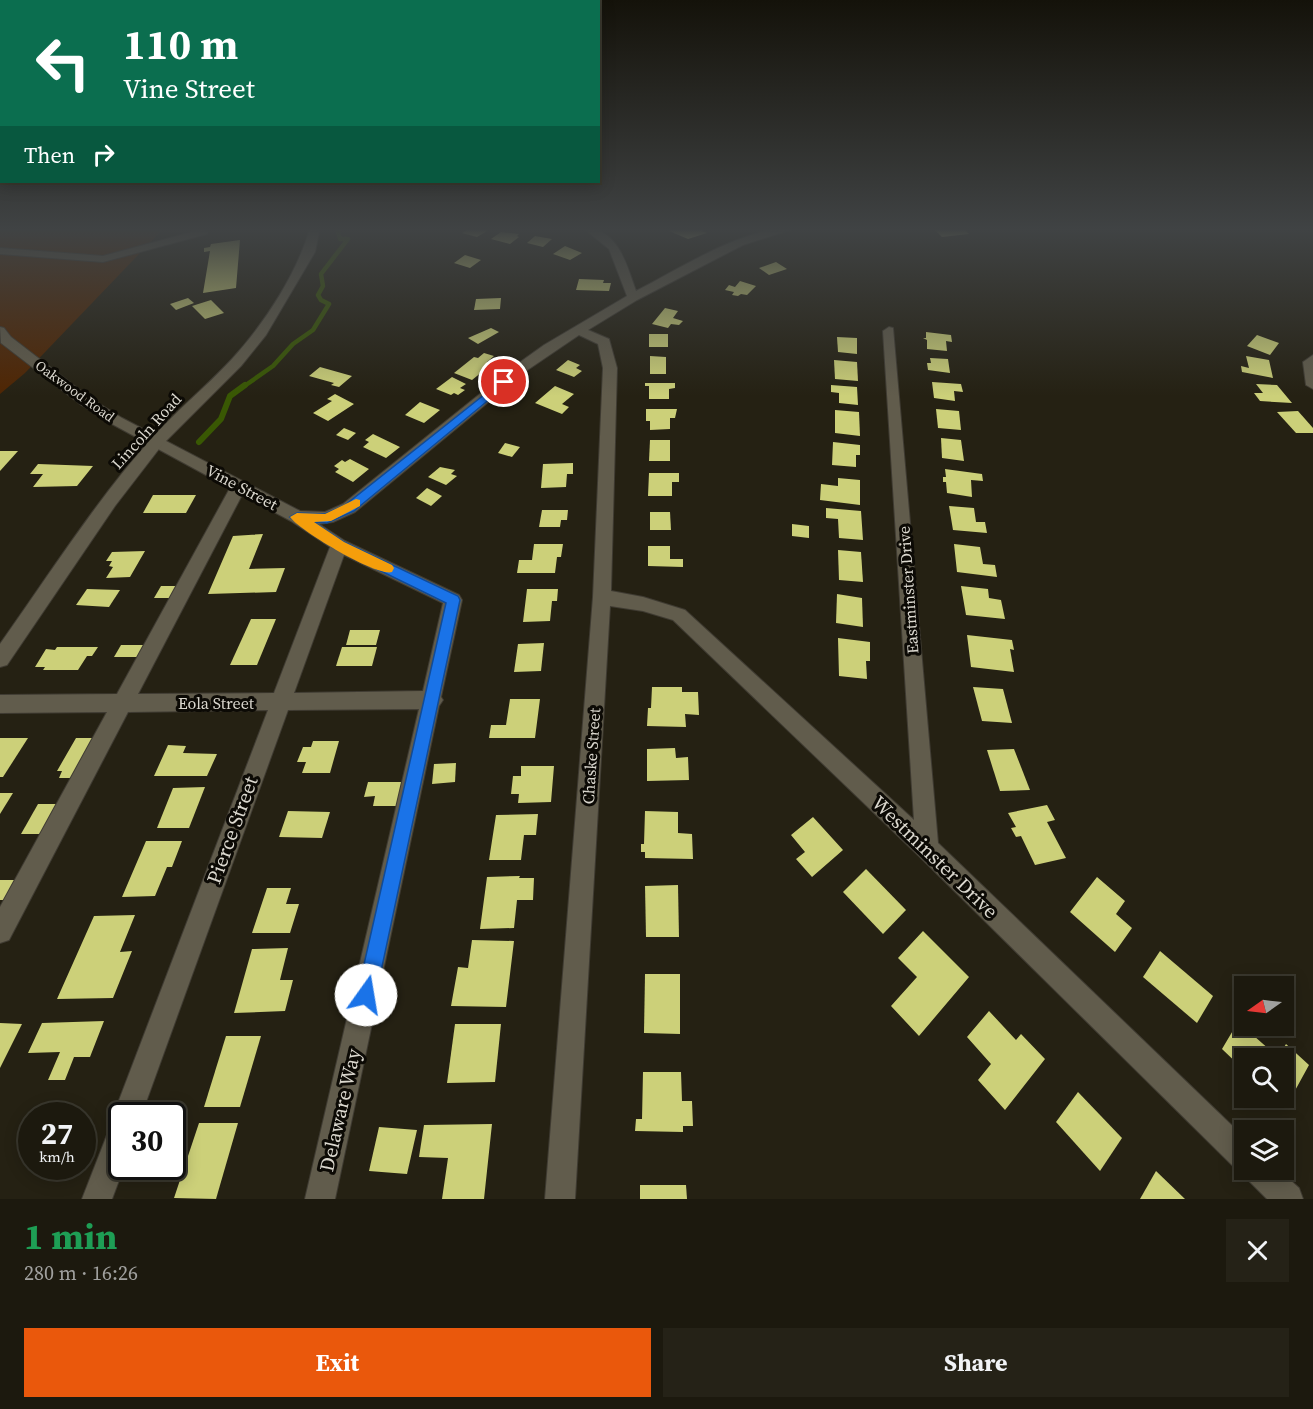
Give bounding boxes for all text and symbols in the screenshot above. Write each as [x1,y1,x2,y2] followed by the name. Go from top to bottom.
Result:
[123,15,238,73] text: 110 m
[24,24,102,102] icon: left
[123,70,255,107] text: Vine Street
[87,138,120,171] icon: right
[24,140,75,170] text: Then
[31,355,119,427] street label: Oakwood Road
[478,356,529,407] pin
[487,365,520,398] icon: arrive
[106,388,186,474] street label: Lincoln Road
[202,459,282,515] street label: Vine Street
[893,525,923,655] street label: Eastminster Drive
[178,692,255,714] street label: Eola Street
[577,706,605,805] street label: Chaske Street
[200,772,265,888] street label: Pierce Street
[866,789,1004,925] street label: Westminster Drive
[334,963,398,1027] position arrow
[1234,976,1294,1036] north arrow
[1234,976,1294,1180] map controls
[312,1045,368,1174] street label: Delaware Way
[1234,1048,1294,1108] button: search
[108,1102,186,1180] speed limit sign: 30
[41,1113,73,1154] text: 27
[1234,1120,1294,1180] button: layers
[39,1146,75,1167] text: km/h
[24,1212,117,1261] text: 1 min
[1226,1219,1289,1282] button: close
[24,1259,138,1287] text: 280 m · 16:26
[24,1328,651,1397] button: Exit
[663,1328,1289,1397] button: Share

